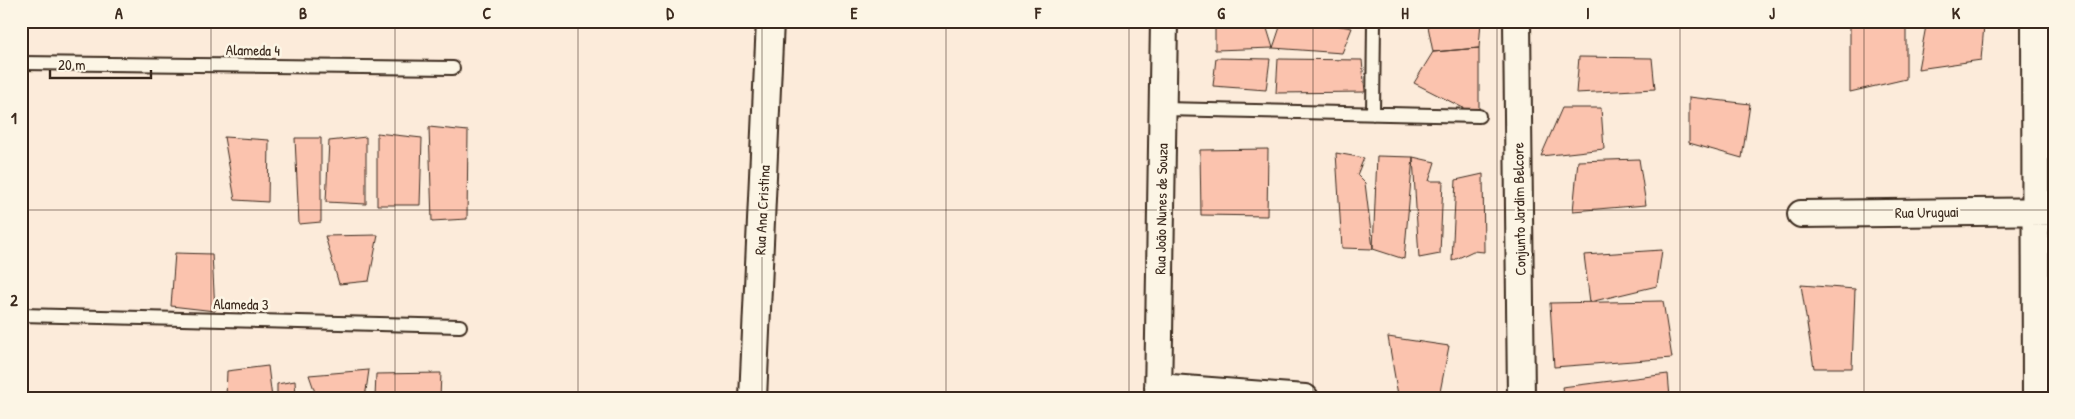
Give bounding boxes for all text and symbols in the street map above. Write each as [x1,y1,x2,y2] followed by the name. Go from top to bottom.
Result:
[115,2,123,24] text: A
[299,2,307,24] text: B
[483,2,492,24] text: C
[666,2,674,24] text: D
[850,2,858,24] text: E
[1034,2,1042,24] text: F
[1217,2,1225,24] text: G
[1401,2,1409,24] text: H
[1586,2,1590,24] text: I
[1769,2,1775,24] text: J
[1952,2,1961,24] text: K
[226,39,281,61] street label: Alameda 4
[50,48,151,80] scale bar
[58,54,85,75] text: 20 m
[11,107,17,129] text: 1
[1507,142,1531,276] street label: Conjunto Jardim Belcore
[1149,143,1173,275] street label: Rua João Nunes de Souza
[749,164,775,255] street label: Rua Ana Cristina
[1895,201,1959,223] street label: Rua Uruguai
[10,289,18,311] text: 2
[213,293,269,315] street label: Alameda 3

